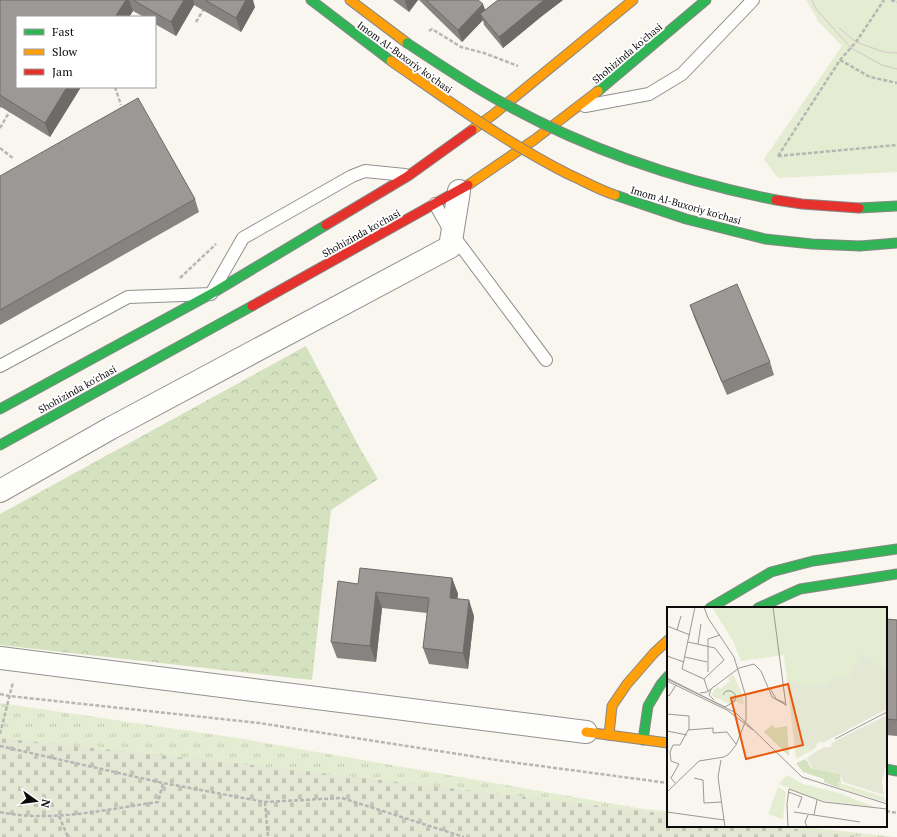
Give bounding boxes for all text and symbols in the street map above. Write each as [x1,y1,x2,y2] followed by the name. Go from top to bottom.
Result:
[16,16,156,88] legend
[355,19,455,96] street label: Imom Al-Buxoriy ko'chasi
[590,20,665,86] street label: Shohizinda ko'chasi
[52,24,75,39] text: Fast
[52,44,78,59] text: Slow
[52,64,73,79] text: Jam
[629,183,743,227] street label: Imom Al-Buxoriy ko'chasi
[320,207,403,260] street label: Shohizinda ko'chasi
[36,363,119,416] street label: Shohizinda ko'chasi
[667,607,887,827] inset map
[16,781,56,821] north arrow
[38,798,54,810] text: N

